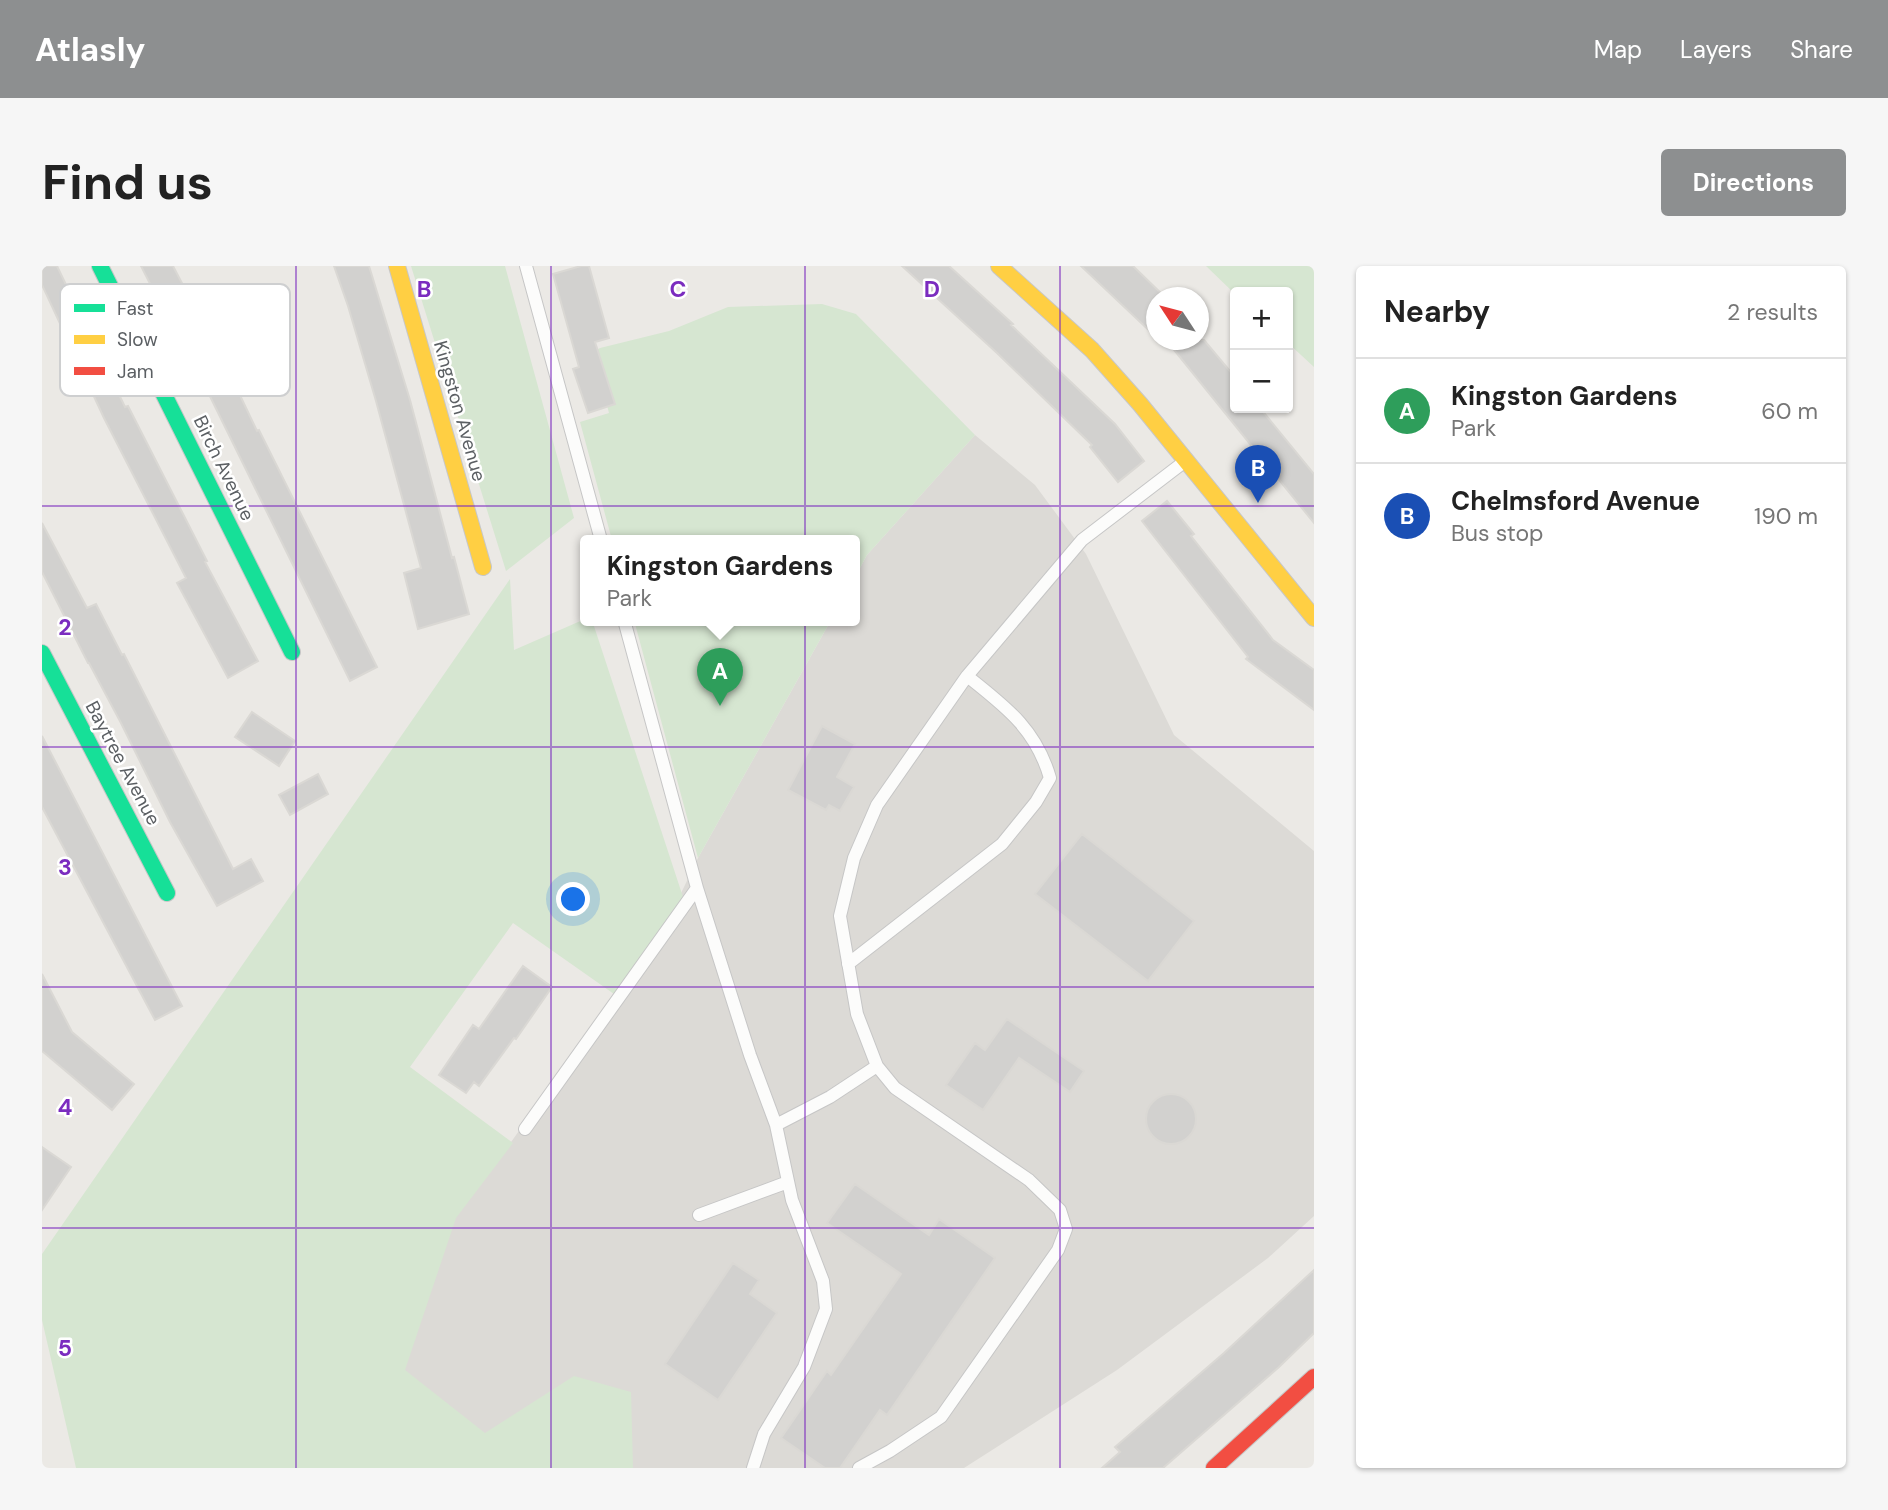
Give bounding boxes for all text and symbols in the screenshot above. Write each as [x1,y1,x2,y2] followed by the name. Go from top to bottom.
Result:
[35,28,145,71] text: Atlasly
[1594,34,1642,65] text: Map
[1680,34,1752,65] text: Layers
[1790,34,1853,65] text: Share
[1661,149,1846,216] button: Directions
[42,150,213,214] text: Find us
[417,274,431,304] text: B
[670,274,686,304] text: C
[924,274,940,304] text: D
[60,284,290,396] legend
[1146,287,1209,350] north arrow
[1230,287,1293,413] map controls
[1230,287,1293,350] button: +
[1384,292,1490,331] text: Nearby
[117,296,153,321] text: Fast
[1727,297,1818,327] text: 2 results
[117,327,158,352] text: Slow
[428,338,492,484] street label: Kingston Avenue
[1230,350,1293,413] button: −
[117,359,154,384] text: Jam
[1451,379,1677,413] text: Kingston Gardens
[1399,396,1415,426] text: A
[1761,396,1818,426] text: 60 m
[188,411,260,525] street label: Birch Avenue
[1451,413,1496,443] text: Park
[1235,445,1281,503] pin: B
[1451,484,1700,518] text: Chelmsford Avenue
[1400,501,1414,531] text: B
[1754,501,1818,531] text: 190 m
[1451,518,1543,548] text: Bus stop
[580,535,860,626] popup
[607,549,833,583] text: Kingston Gardens
[607,583,652,613] text: Park
[58,612,72,642] text: 2
[697,648,743,706] pin: A
[80,696,166,830] street label: Baytree Avenue
[58,852,72,882] text: 3
[556,882,590,916] your location
[58,1092,73,1122] text: 4
[58,1333,72,1363] text: 5

